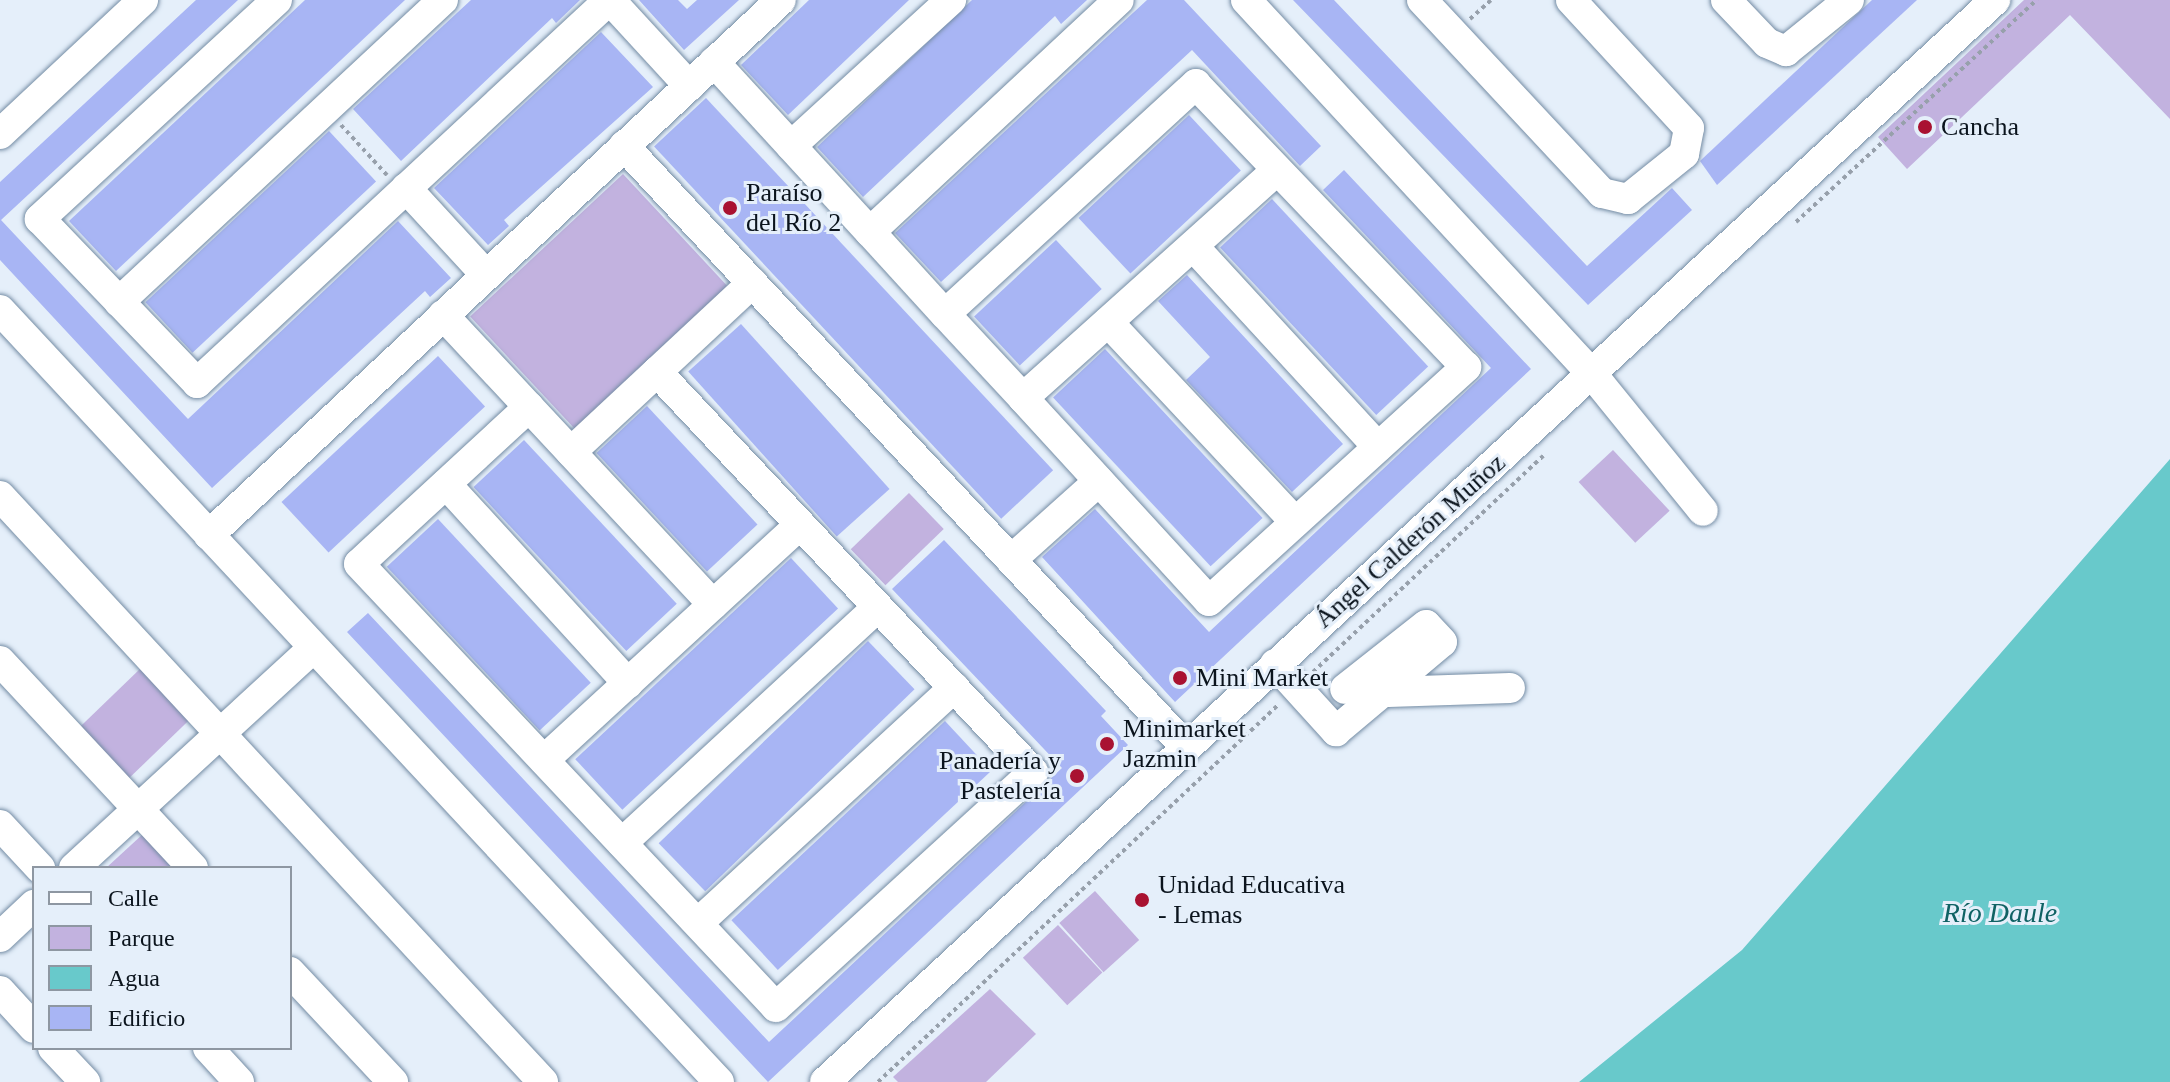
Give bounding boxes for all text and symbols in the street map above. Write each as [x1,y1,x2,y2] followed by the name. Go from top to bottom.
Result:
[1941,111,2019,143] place label: Cancha
[1916,118,1934,136] marker: Cancha
[746,177,841,238] place label: Paraíso del Río 2
[721,199,739,217] marker: Paraíso del Río 2
[1308,447,1512,635] street label: Ángel Calderón Muñoz
[1196,662,1328,694] place label: Mini Market
[1171,669,1189,687] marker: Mini Market
[1123,713,1246,774] place label: Minimarket Jazmin
[1098,735,1116,753] marker: Minimarket Jazmin
[939,745,1061,806] place label: Panadería y Pastelería
[1068,767,1086,785] marker: Panadería y Pastelería
[32,866,292,1050] legend
[1158,869,1345,930] place label: Unidad Educativa - Lemas
[108,885,159,911] text: Calle
[1133,891,1151,909] marker: Unidad Educativa - Lemas
[1943,896,2057,930] water label: Río Daule
[108,925,175,951] text: Parque
[108,965,160,991] text: Agua
[108,1005,185,1031] text: Edificio

